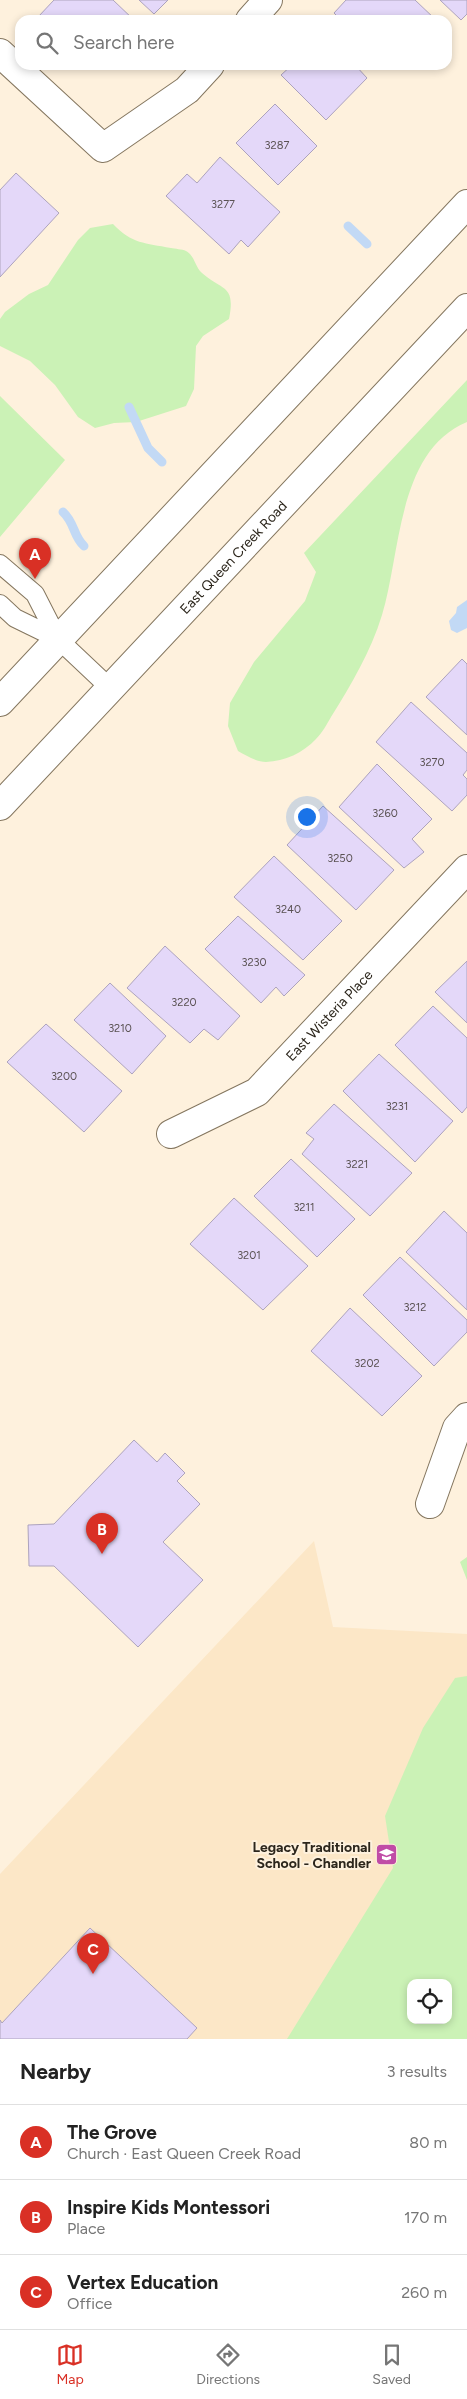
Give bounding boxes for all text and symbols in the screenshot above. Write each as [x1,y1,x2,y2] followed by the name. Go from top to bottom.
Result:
[15,15,452,70] search box
[33,29,61,57] icon: search
[73,31,175,54] text: Search here
[265,139,289,152] house number: 3287
[211,198,235,211] house number: 3277
[177,498,291,618] street label: East Queen Creek Road
[19,538,51,579] pin: A
[419,756,445,769] house number: 3270
[294,804,320,830] your location
[372,807,398,820] house number: 3260
[327,852,353,865] house number: 3250
[275,903,301,916] house number: 3240
[241,956,267,969] house number: 3230
[283,966,377,1065] street label: East Wisteria Place
[171,996,197,1009] house number: 3220
[108,1022,132,1035] house number: 3210
[51,1070,77,1083] house number: 3200
[386,1100,408,1113] house number: 3231
[346,1158,368,1171] house number: 3221
[293,1201,315,1214] house number: 3211
[237,1249,261,1262] house number: 3201
[404,1301,426,1314] house number: 3212
[354,1357,380,1370] house number: 3202
[86,1513,118,1554] pin: B
[252,1839,372,1872] place label: Legacy Traditional School - Chandler
[375,1843,399,1867] school or university icon: Legacy Traditional School - Chandler
[77,1933,109,1974] pin: C
[407,1979,452,2024] map controls
[407,1979,452,2024] button: locate
[20,2059,91,2084] text: Nearby
[387,2062,447,2081] text: 3 results
[67,2121,157,2144] text: The Grove
[30,2133,42,2152] text: A
[409,2133,447,2152] text: 80 m
[67,2144,301,2163] text: Church · East Queen Creek Road
[67,2196,270,2219] text: Inspire Kids Montessori
[31,2208,41,2227] text: B
[404,2208,447,2227] text: 170 m
[67,2219,105,2238] text: Place
[67,2271,218,2294] text: Vertex Education
[30,2283,42,2302] text: C
[401,2283,447,2302] text: 260 m
[67,2294,112,2313] text: Office
[56,2341,84,2388] tab: Map
[196,2341,260,2388] tab: Directions
[372,2341,411,2388] tab: Saved

